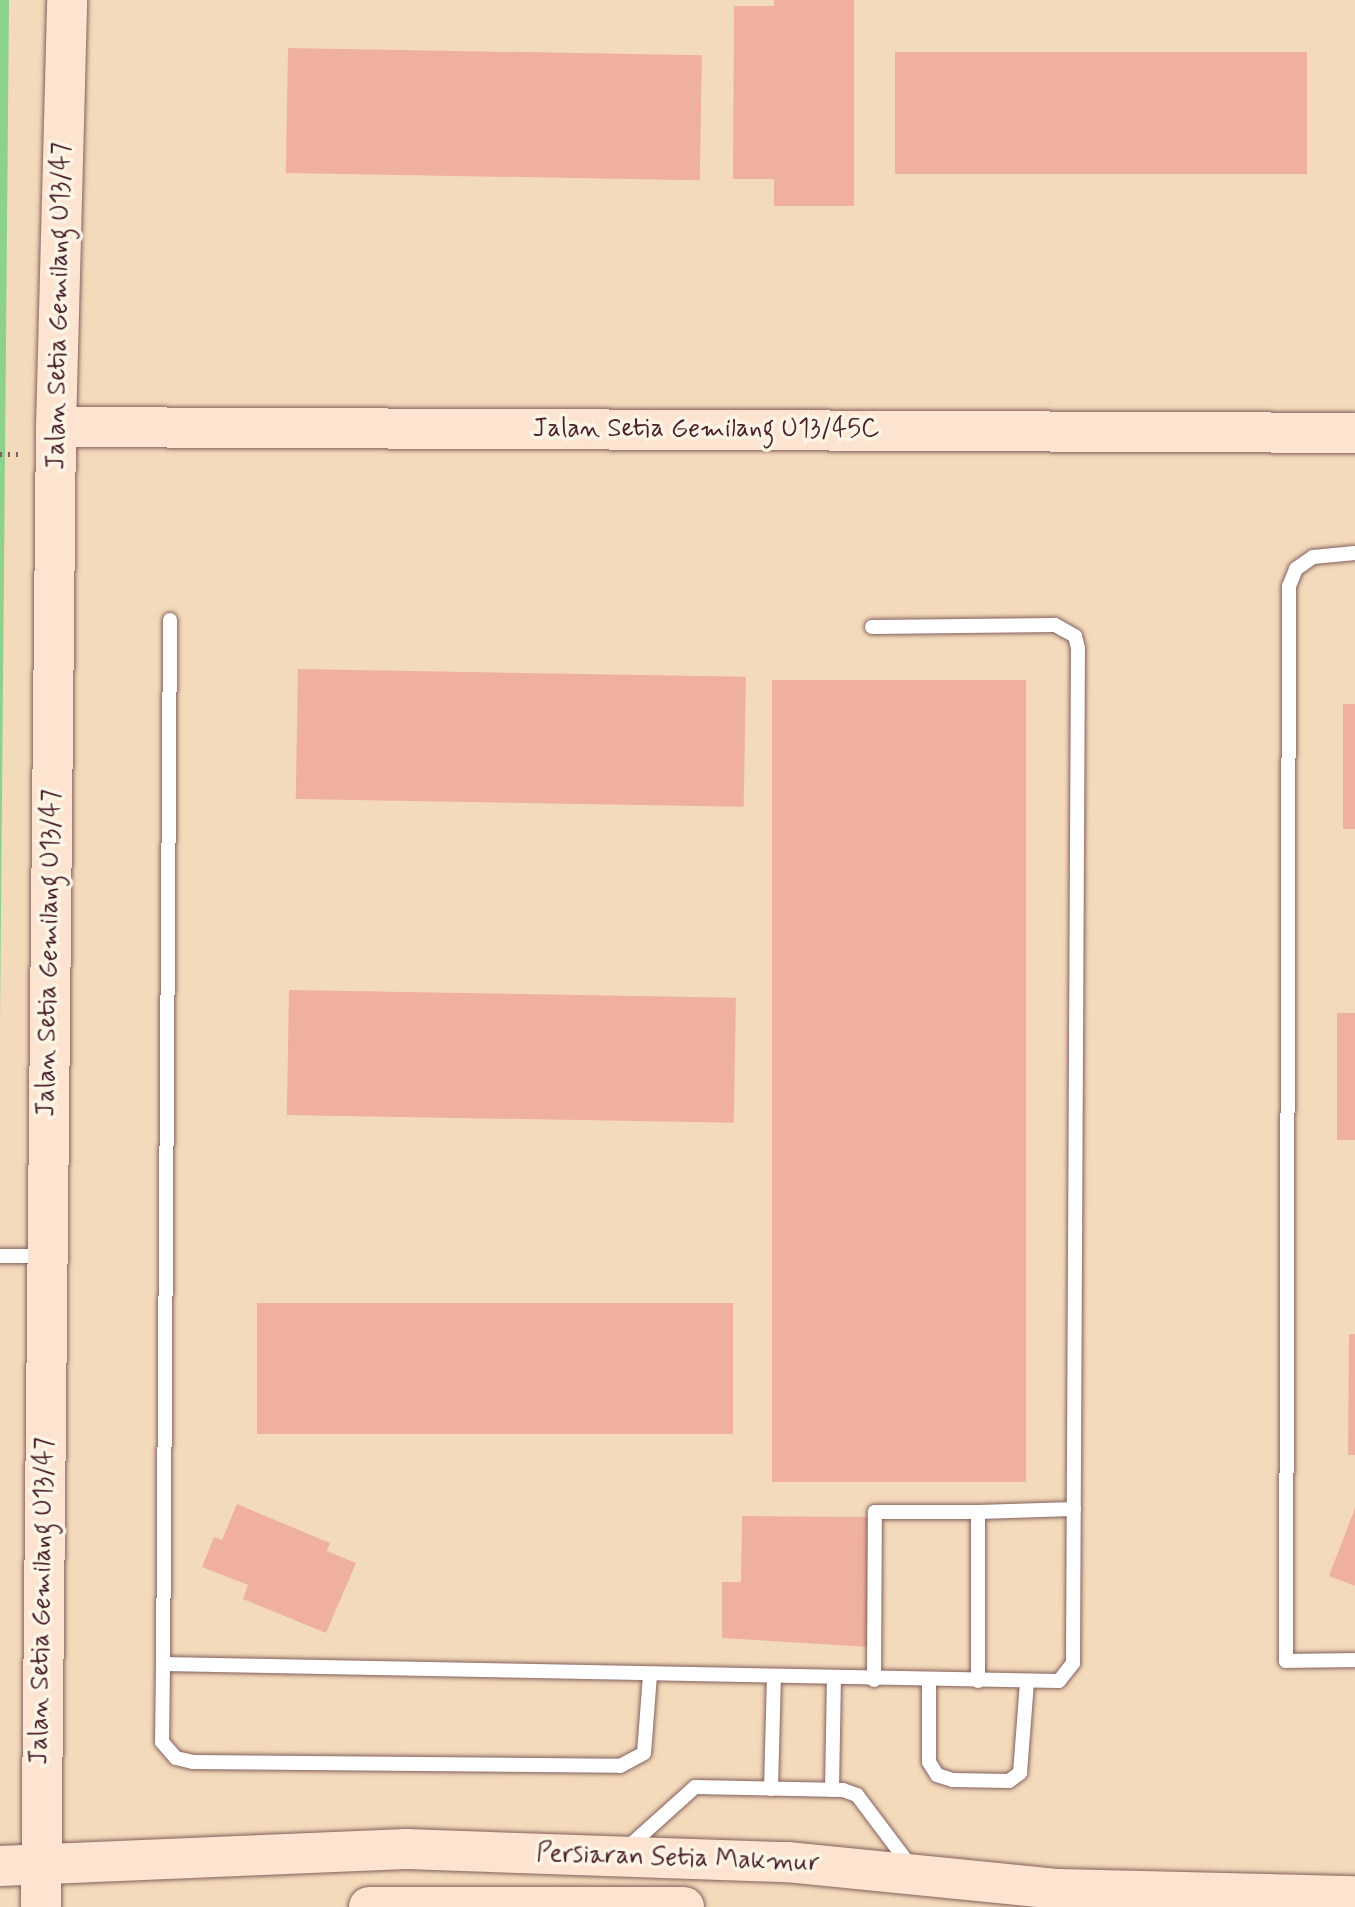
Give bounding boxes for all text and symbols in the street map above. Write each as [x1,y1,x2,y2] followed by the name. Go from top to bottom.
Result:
[42,140,78,472] street label: Jalan Setia Gemilang U13/47
[530,414,882,446] street label: Jalan Setia Gemilang U13/45C
[32,787,68,1119] street label: Jalan Setia Gemilang U13/47
[25,1435,61,1767] street label: Jalan Setia Gemilang U13/47
[538,1839,818,1879] street label: Persiaran Setia Makmur

